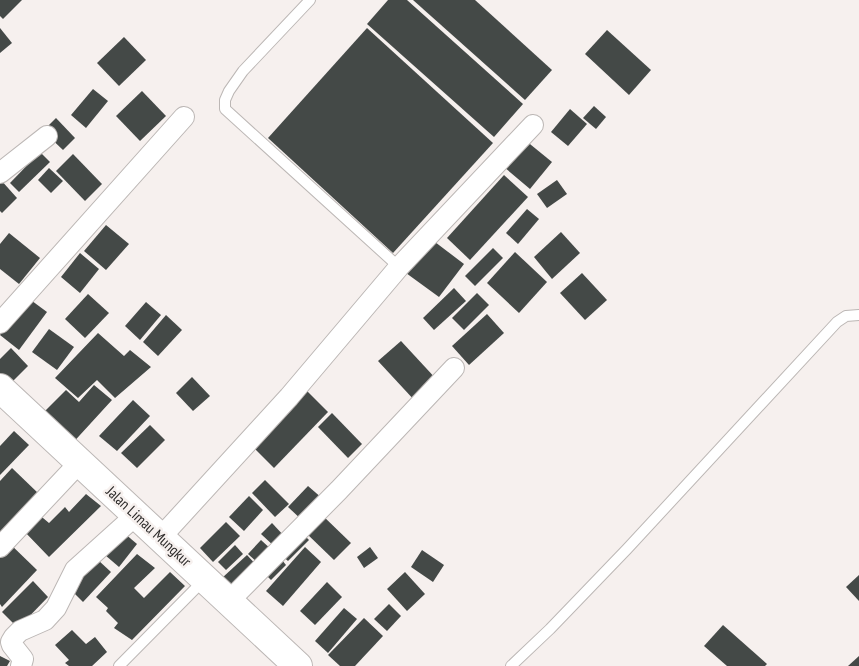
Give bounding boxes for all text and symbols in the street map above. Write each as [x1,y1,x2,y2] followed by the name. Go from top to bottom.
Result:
[102,481,196,571] street label: Jalan Limau Mungkur

